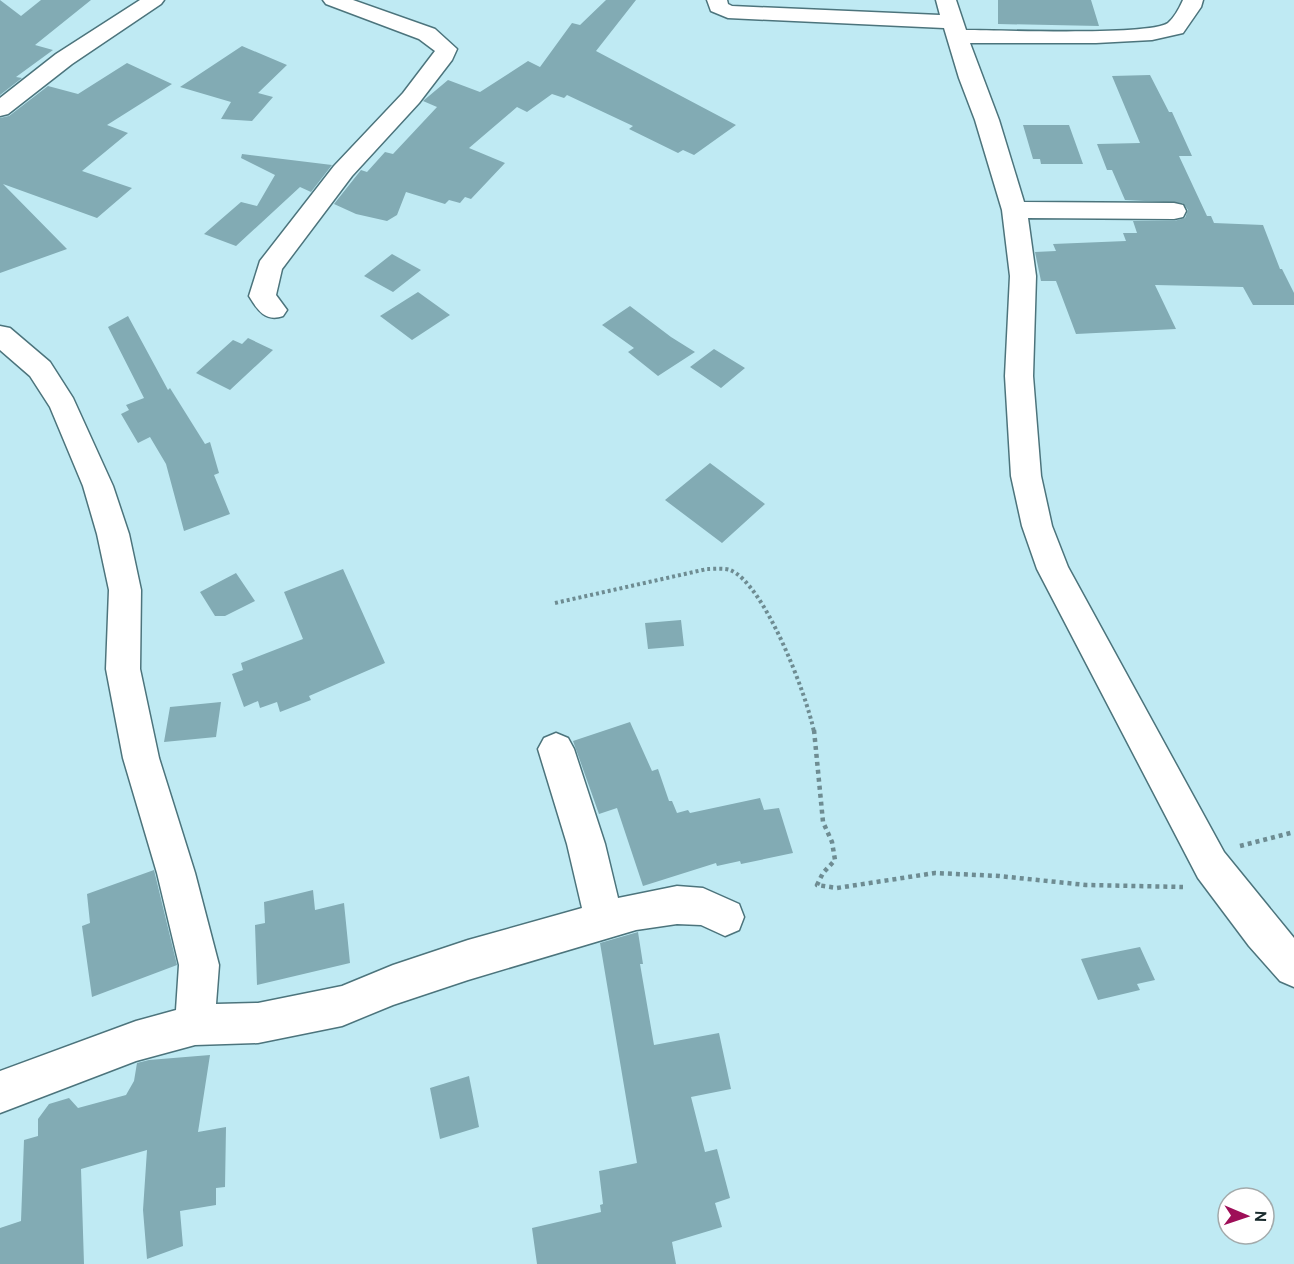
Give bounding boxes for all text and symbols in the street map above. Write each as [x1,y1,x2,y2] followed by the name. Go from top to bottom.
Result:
[1216,1186,1276,1246] north arrow
[1249,1210,1269,1223] text: N

